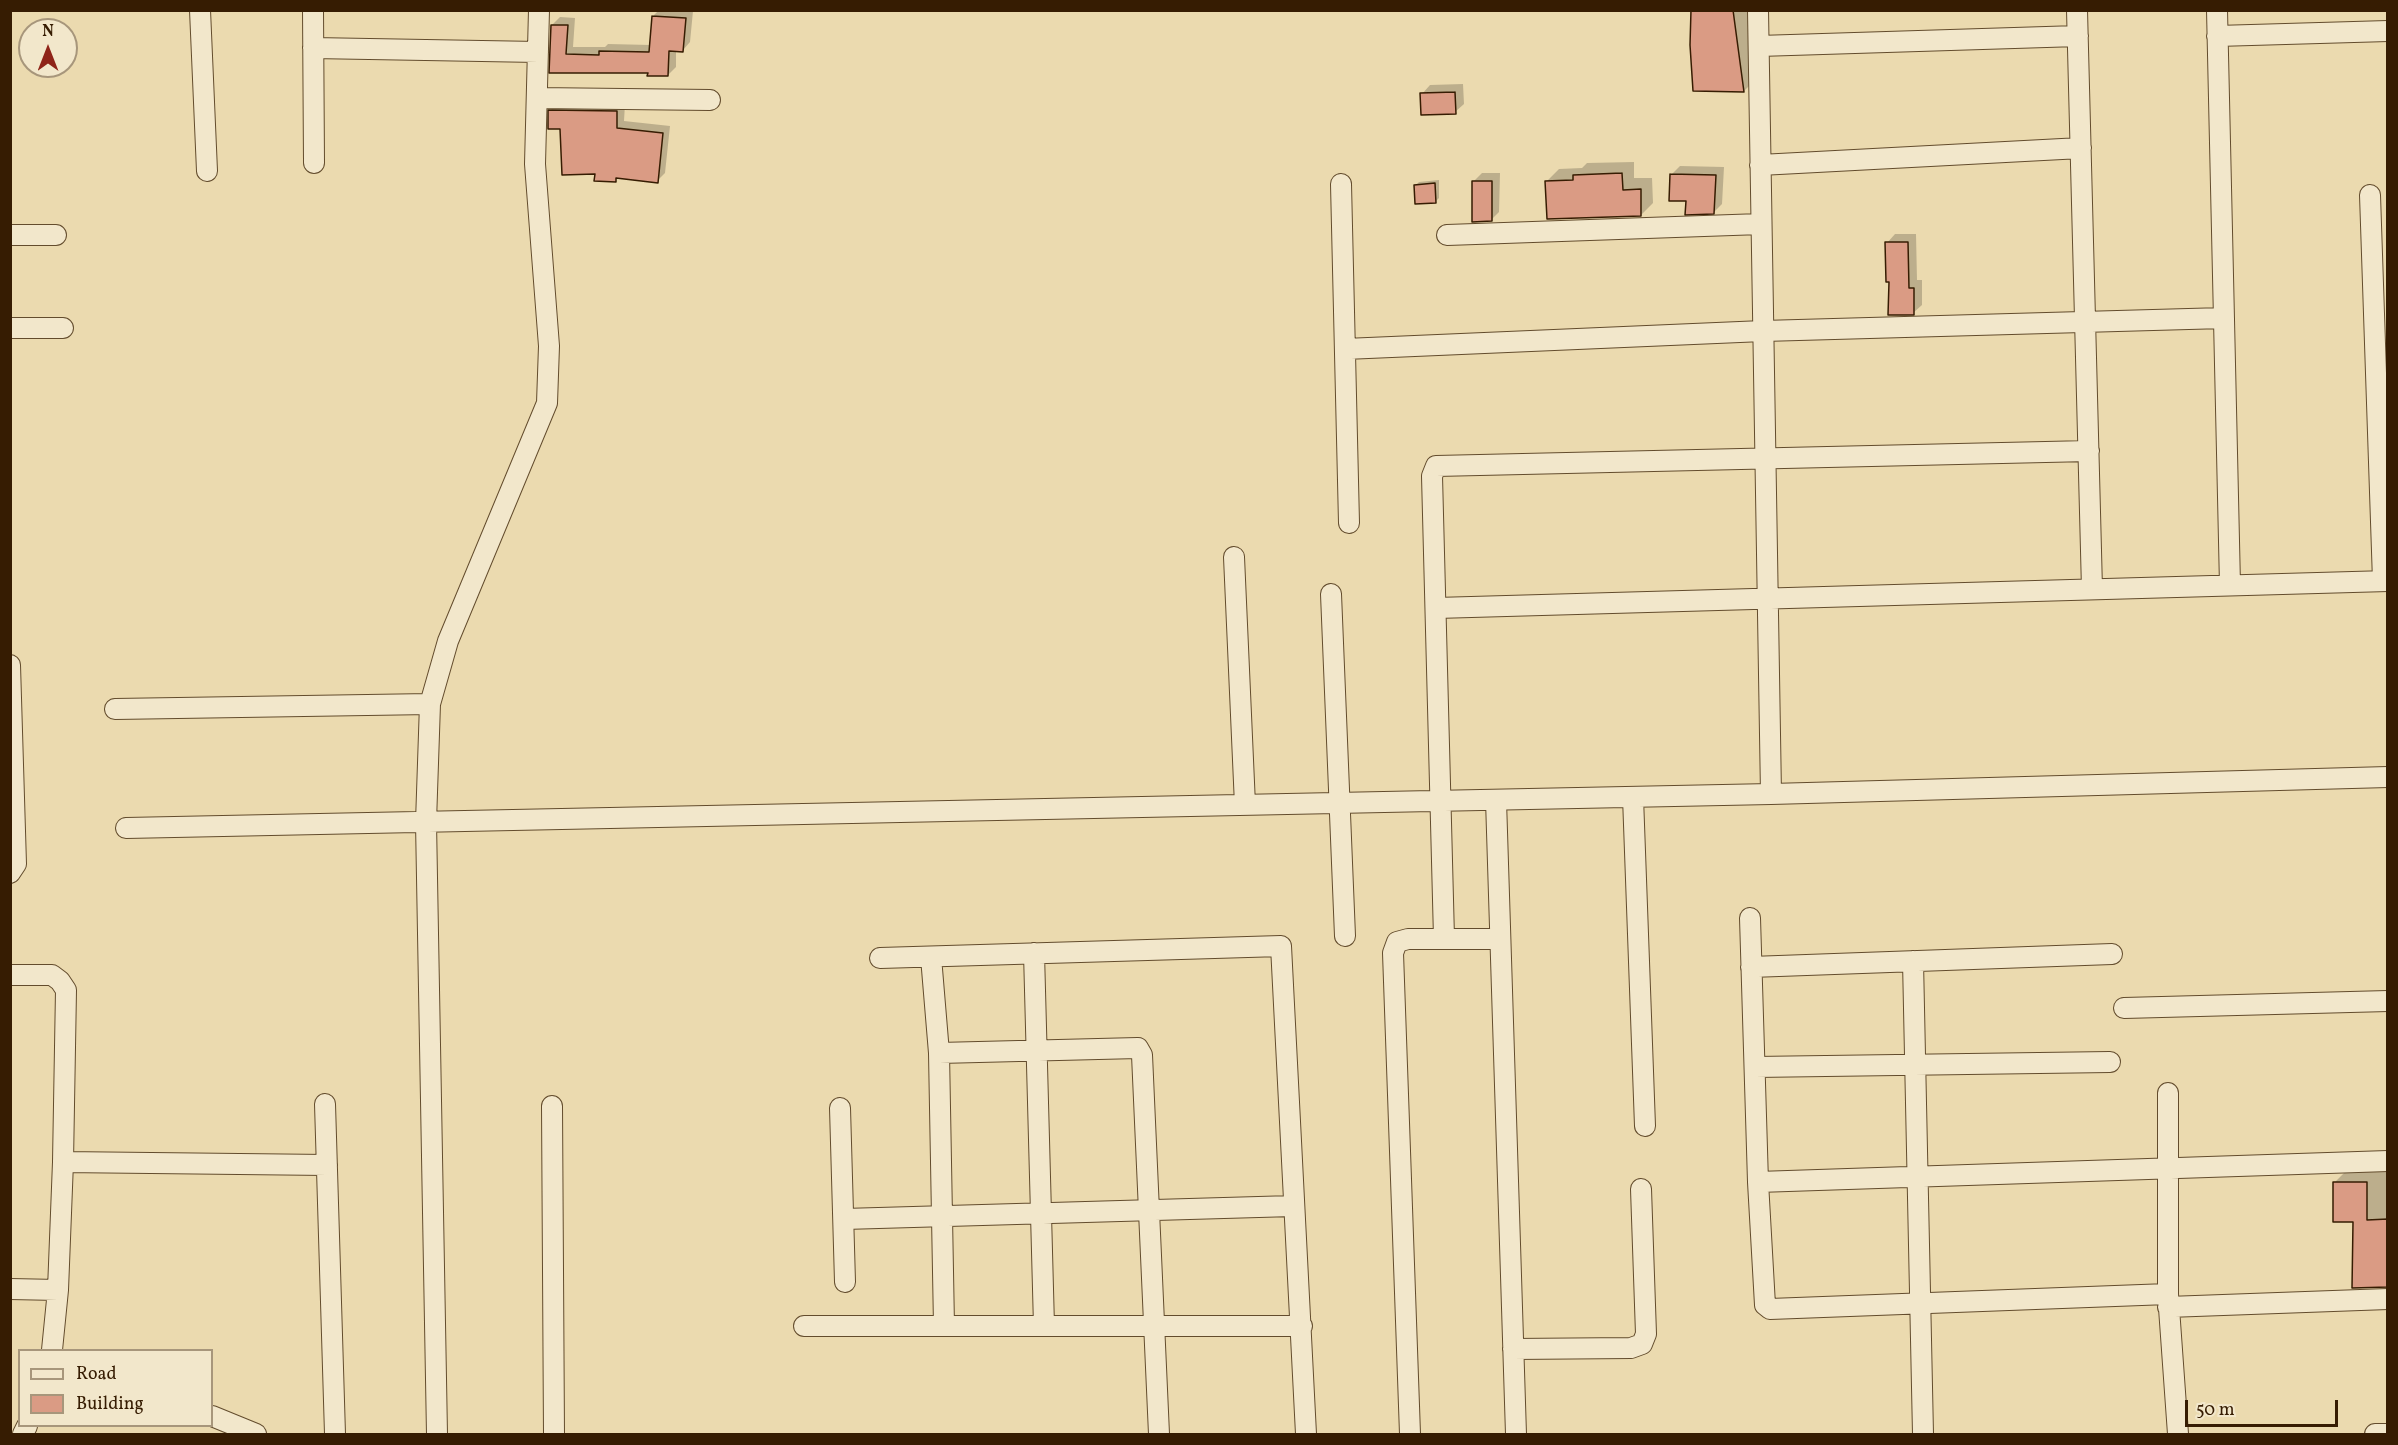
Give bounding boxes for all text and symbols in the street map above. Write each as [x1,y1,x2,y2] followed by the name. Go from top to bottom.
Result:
[18,18,78,78] north arrow
[42,21,54,43] text: N
[18,1349,213,1427] legend
[76,1362,117,1387] text: Road
[2188,1388,2341,1426] scale bar
[76,1392,144,1417] text: Building
[2196,1398,2235,1423] text: 50 m

